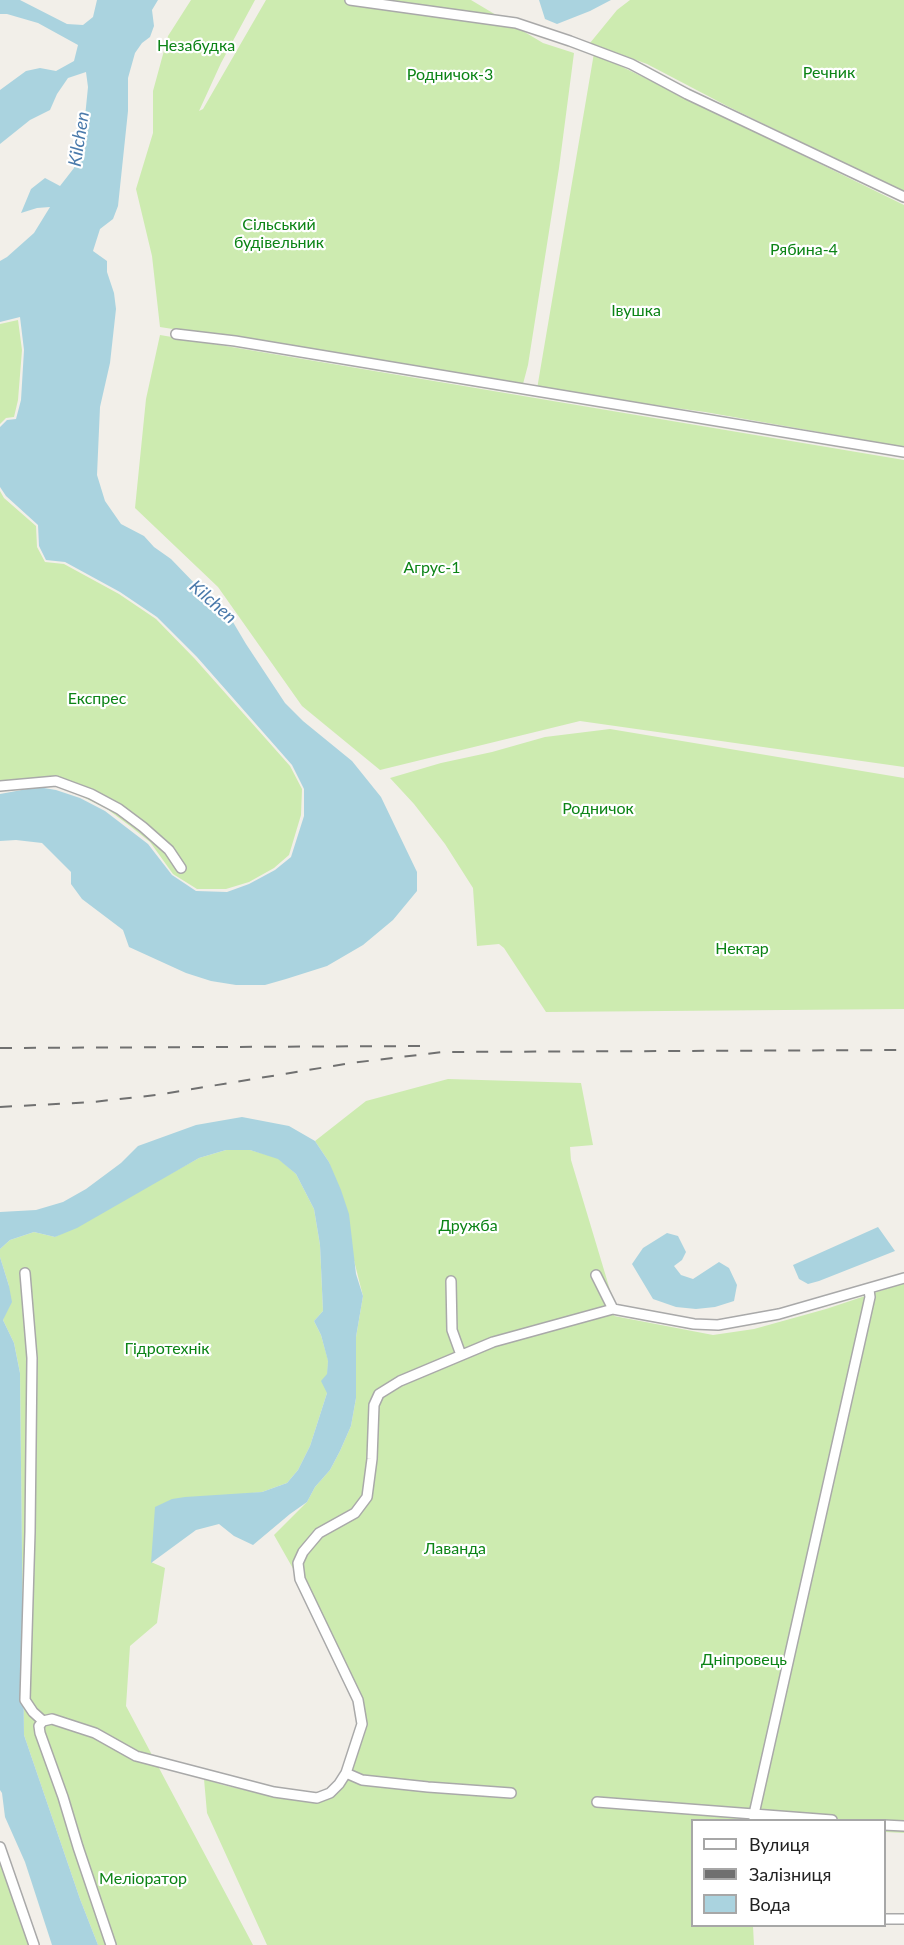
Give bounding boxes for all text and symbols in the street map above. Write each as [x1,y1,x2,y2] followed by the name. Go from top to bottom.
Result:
[157,36,235,56] park label: Незабудка
[803,63,855,83] park label: Речник
[407,65,493,85] park label: Родничок-3
[64,110,94,168] water label: Kilchen
[234,215,324,253] park label: Сільський будівельник
[770,240,838,260] park label: Рябина-4
[611,301,661,321] park label: Івушка
[404,558,460,578] park label: Агрус-1
[185,576,241,628] water label: Kilchen
[68,689,126,709] park label: Експрес
[562,799,634,819] park label: Родничок
[715,939,769,959] park label: Нектар
[438,1216,498,1236] park label: Дружба
[124,1339,210,1359] park label: Гідротехнік
[424,1539,486,1559] park label: Лаванда
[701,1650,787,1670] park label: Дніпровець
[691,1819,886,1927] legend
[749,1833,810,1855] text: Вулиця
[749,1863,831,1885] text: Залізниця
[99,1869,187,1889] park label: Меліоратор
[749,1893,790,1915] text: Вода

